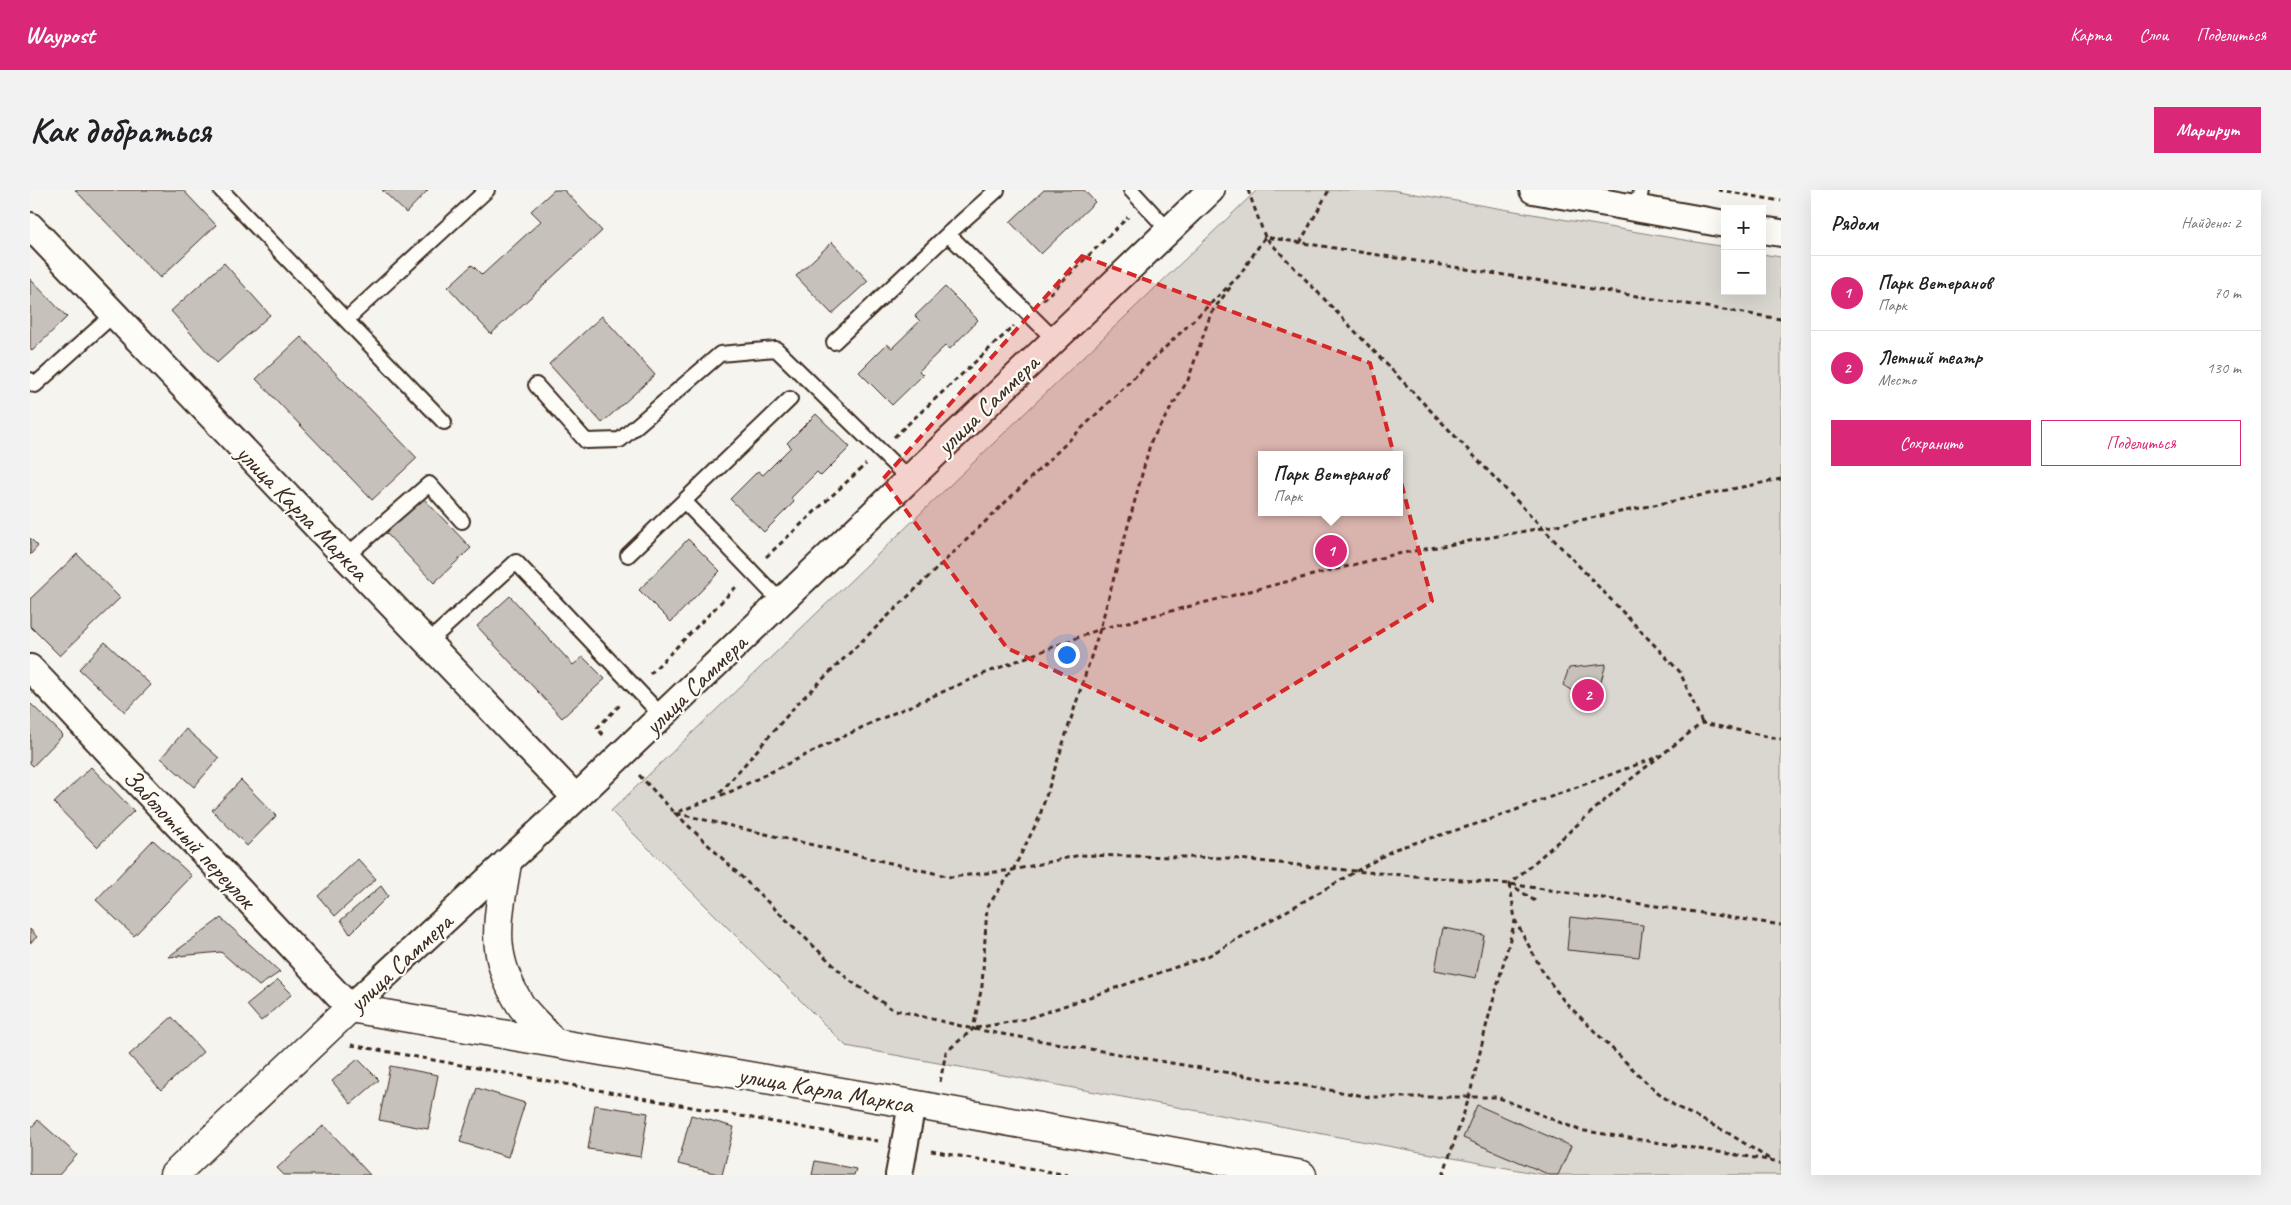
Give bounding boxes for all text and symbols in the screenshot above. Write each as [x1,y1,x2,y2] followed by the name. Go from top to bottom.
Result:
[25,20,95,50] text: Waypost
[2070,24,2111,46] text: Карта
[2139,24,2168,46] text: Слои
[2196,24,2266,46] text: Поделиться
[2154,107,2261,153] button: Маршрут
[30,108,211,153] text: Как добраться
[1721,205,1766,295] map controls
[1721,205,1766,250] button: +
[1831,210,1878,236] text: Рядом
[2181,213,2241,233] text: Найдено: 2
[1721,250,1766,295] button: −
[1878,271,1992,295] text: Парк Ветеранов
[1843,283,1851,303] text: 1
[2214,283,2241,303] text: 70 m
[1878,295,1907,315] text: Парк
[928,346,1048,463] street label: улица Саммера
[1878,346,1982,370] text: Летний театр
[1843,358,1851,378] text: 2
[2207,358,2241,378] text: 130 m
[1878,370,1916,390] text: Место
[1831,420,2031,466] button: Сохранить
[2041,420,2241,466] button: Поделиться
[228,436,377,589] street label: улица Карла Маркса
[1258,451,1403,516] popup
[1274,462,1387,486] text: Парк Ветеранов
[1274,486,1302,506] text: Парк
[1315,532,1347,570] pin: 1
[636,626,756,743] street label: улица Саммера
[1054,642,1080,668] your location
[1572,676,1604,714] pin: 2
[116,762,264,917] street label: Заболотный переулок
[340,905,461,1020] street label: улица Саммера
[734,1058,918,1122] street label: улица Карла Маркса

